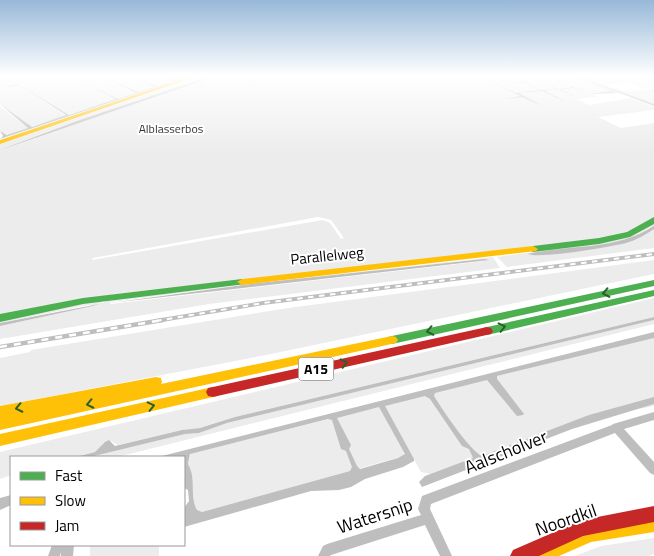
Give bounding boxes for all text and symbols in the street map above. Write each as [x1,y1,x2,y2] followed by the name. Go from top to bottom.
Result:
[139,119,204,138] park label: Alblasserbos
[289,240,365,271] street label: Parallelweg
[602,287,611,298] one-way arrow
[498,322,507,333] one-way arrow
[426,325,435,336] one-way arrow
[298,358,334,380] road number: A15
[339,358,348,369] one-way arrow
[86,399,95,409] one-way arrow
[14,402,23,413] one-way arrow
[147,402,156,412] one-way arrow
[460,423,551,480] street label: Aalscholver
[10,456,185,546] legend
[55,464,83,487] text: Fast
[55,489,86,512] text: Slow
[334,491,416,540] street label: Watersnip
[532,496,600,543] street label: Noordkil
[55,514,79,537] text: Jam

